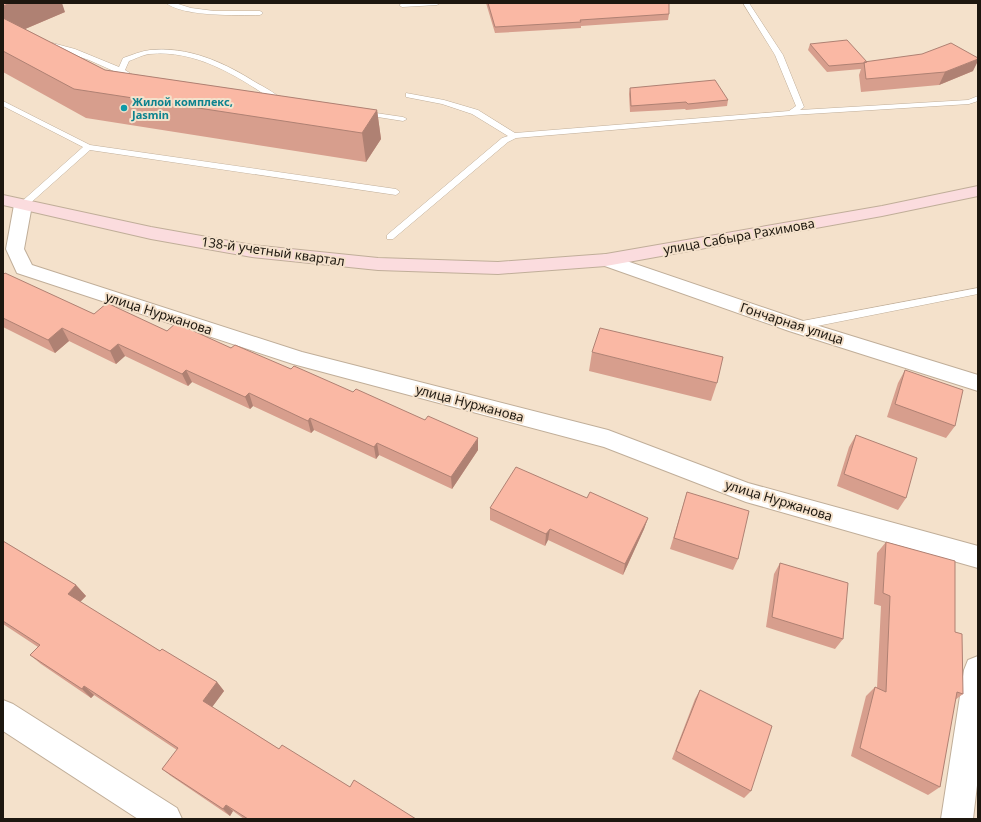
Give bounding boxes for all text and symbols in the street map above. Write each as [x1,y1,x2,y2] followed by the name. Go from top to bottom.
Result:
[131,94,233,122] place label: Жилой комплекс, Jasmin
[119,103,129,113] marker: Жилой комплекс, Jasmin
[662,214,816,258] street label: улица Сабыра Рахимова
[200,232,346,270] street label: 138-й учетный квартал
[103,287,215,339] street label: улица Нуржанова
[738,298,846,348] street label: Гончарная улица
[414,380,526,426] street label: улица Нуржанова
[723,475,835,525] street label: улица Нуржанова

